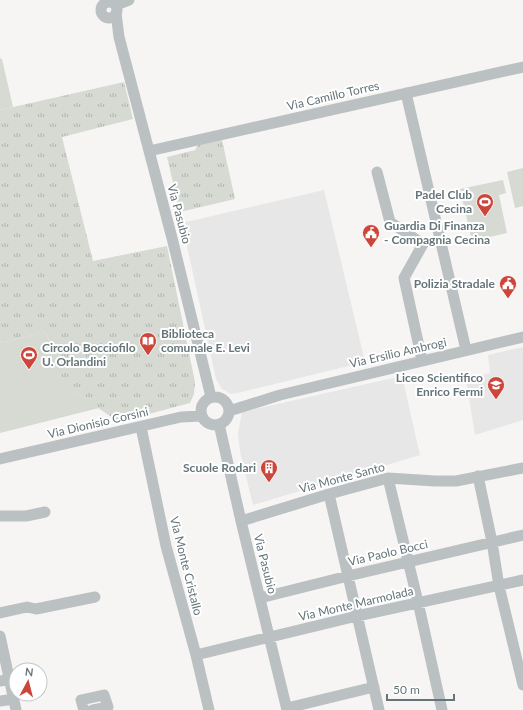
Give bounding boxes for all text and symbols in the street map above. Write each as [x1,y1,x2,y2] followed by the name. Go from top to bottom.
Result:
[285,78,381,113] street label: Via Camillo Torres
[164,182,195,246] street label: Via Pasubio
[415,187,472,216] place label: Padel Club Cecina
[475,192,495,217] sports icon: Padel Club Cecina
[384,218,490,247] place label: Guardia Di Finanza - Compagnia Cecina
[361,223,381,248] public building icon: Guardia Di Finanza - Compagnia Cecina
[498,274,518,299] public building icon: Polizia Stradale
[414,276,496,291] place label: Polizia Stradale
[161,326,250,355] place label: Biblioteca comunale E. Levi
[138,331,158,356] library icon: Biblioteca comunale E. Levi
[348,334,448,371] street label: Via Ersilio Ambrogi
[42,340,136,369] place label: Circolo Bocciofilo U. Orlandini
[19,345,39,370] sports icon: Circolo Bocciofilo U. Orlandini
[396,370,483,399] place label: Liceo Scientifico Enrico Fermi
[486,375,506,400] school or university icon: Liceo Scientifico Enrico Fermi
[46,404,150,441] street label: Via Dionisio Corsini
[259,458,279,483] building icon: Scuole Rodari
[297,459,387,496] street label: Via Monte Santo
[183,460,256,475] place label: Scuole Rodari
[167,515,206,617] street label: Via Monte Cristallo
[251,532,280,596] street label: Via Pasubio
[347,536,429,569] street label: Via Paolo Bocci
[297,583,415,624] street label: Via Monte Marmolada
[8,662,48,702] north arrow
[24,665,34,679] text: N
[387,676,454,702] scale bar
[393,682,420,697] text: 50 m

